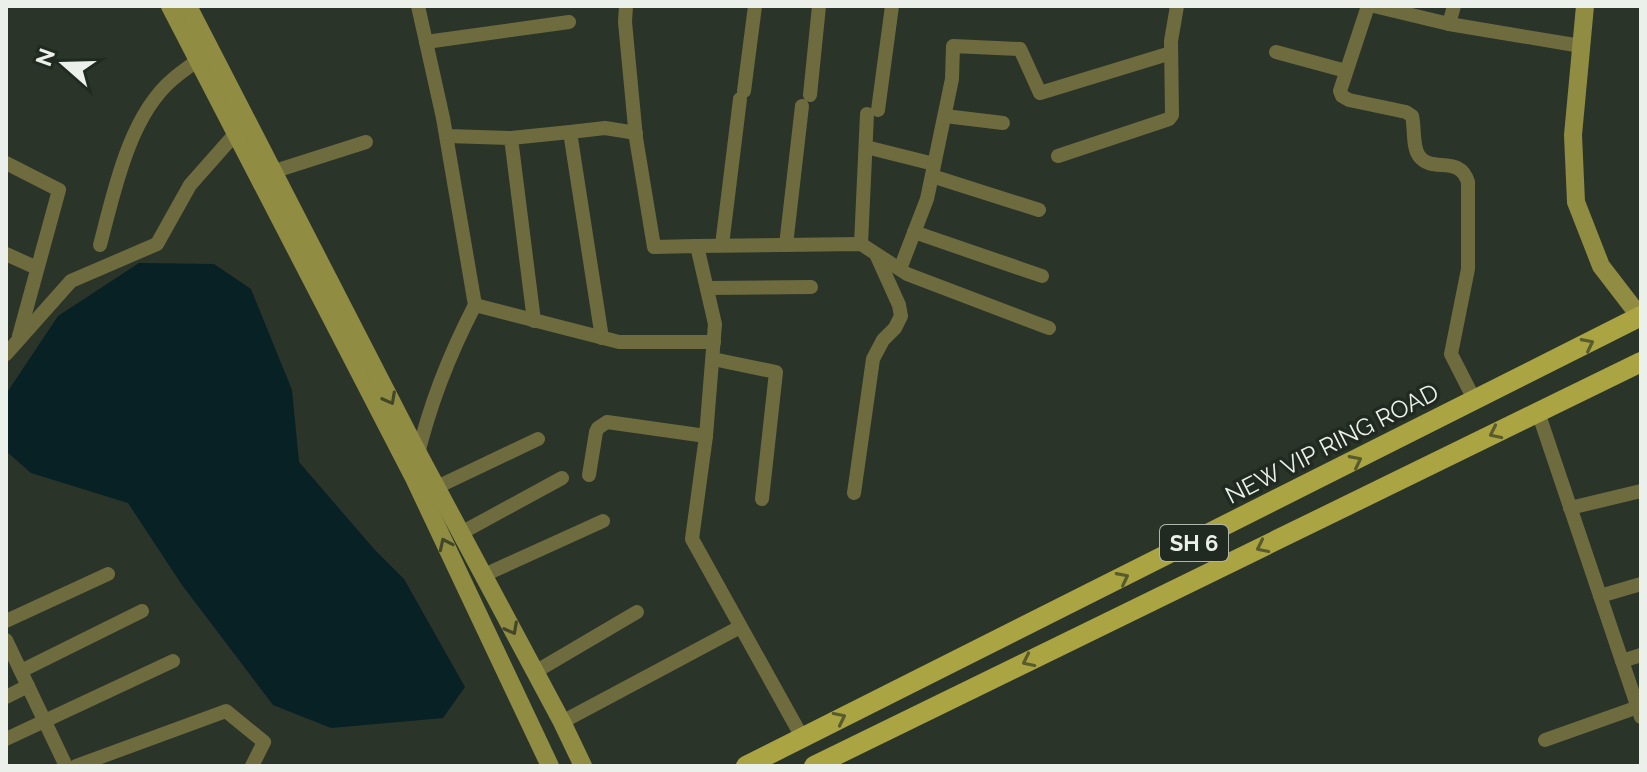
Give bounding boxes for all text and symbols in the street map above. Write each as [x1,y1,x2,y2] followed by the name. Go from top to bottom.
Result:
[24,24,104,104] north arrow
[30,45,60,69] text: N
[1579,338,1594,353] one-way arrow
[1220,377,1443,510] street label: NEW VIP RING ROAD
[381,391,396,405] one-way arrow
[1489,423,1504,439] one-way arrow
[1347,456,1362,471] one-way arrow
[1160,525,1228,561] road number: SH 6
[439,537,455,552] one-way arrow
[1255,537,1270,553] one-way arrow
[1115,572,1130,588] one-way arrow
[503,620,518,635] one-way arrow
[1022,652,1037,667] one-way arrow
[832,712,847,728] one-way arrow

